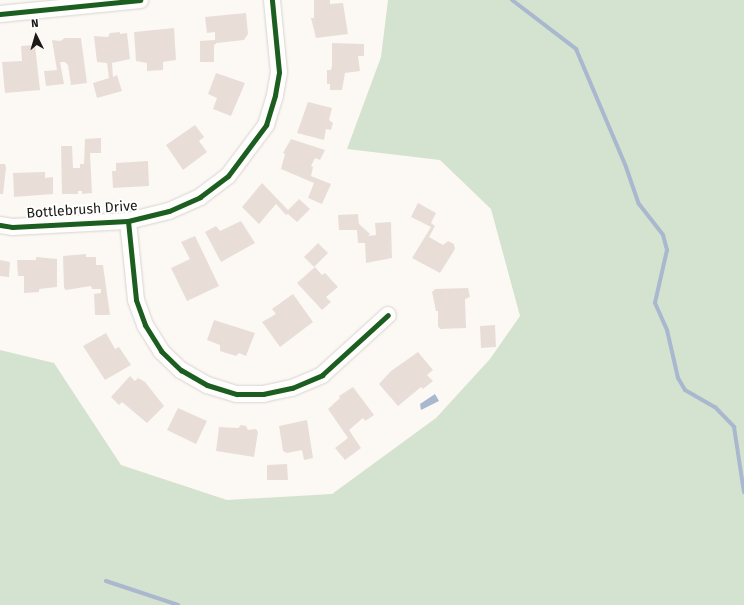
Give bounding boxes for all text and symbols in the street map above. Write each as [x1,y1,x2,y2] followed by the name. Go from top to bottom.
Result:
[16,16,56,56] north arrow
[31,17,39,30] text: N
[26,198,138,222] street label: Bottlebrush Drive

